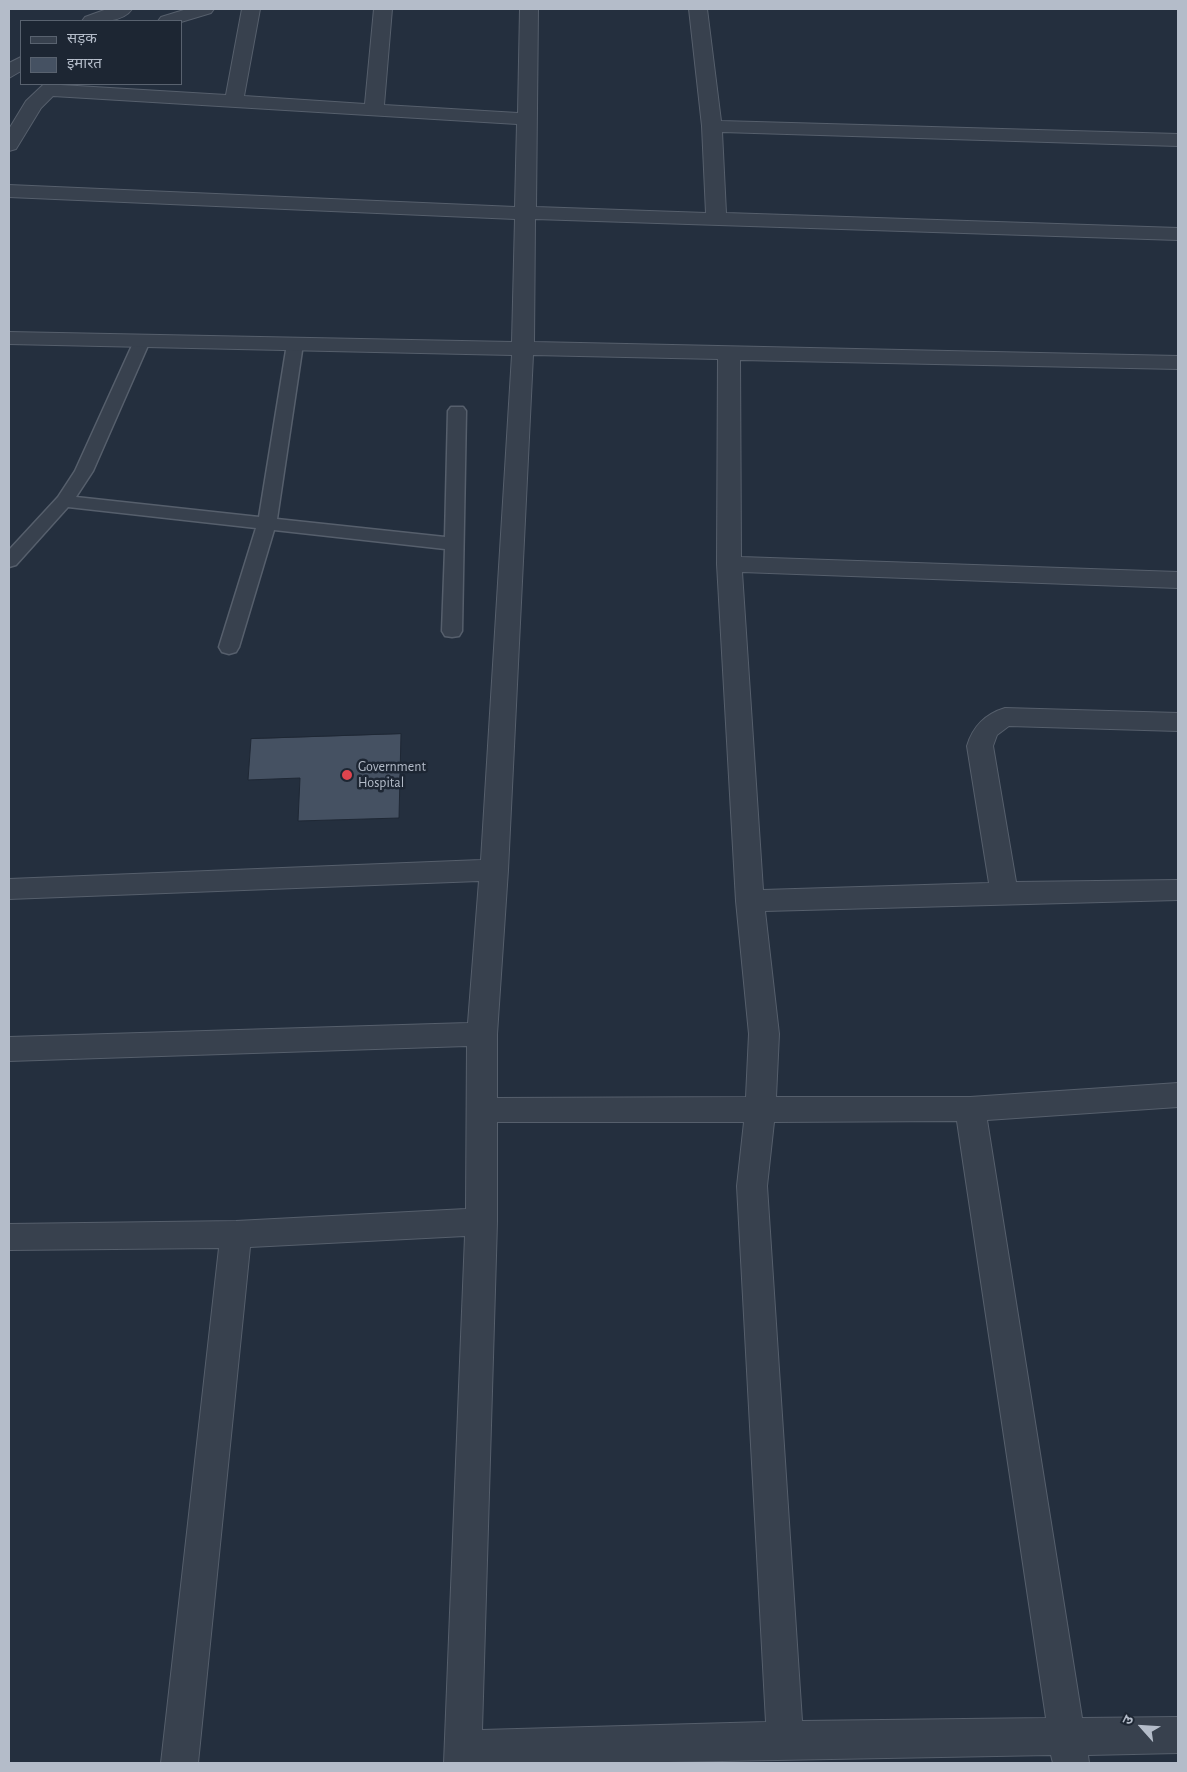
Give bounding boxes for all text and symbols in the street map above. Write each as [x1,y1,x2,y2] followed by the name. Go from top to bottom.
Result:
[20,20,182,85] legend
[67,31,97,46] text: सड़क
[67,56,102,71] text: इमारत
[358,759,426,792] place label: Government Hospital
[340,768,354,782] marker: Government Hospital
[1117,1702,1167,1752] north arrow
[1120,1714,1137,1727] text: उ

